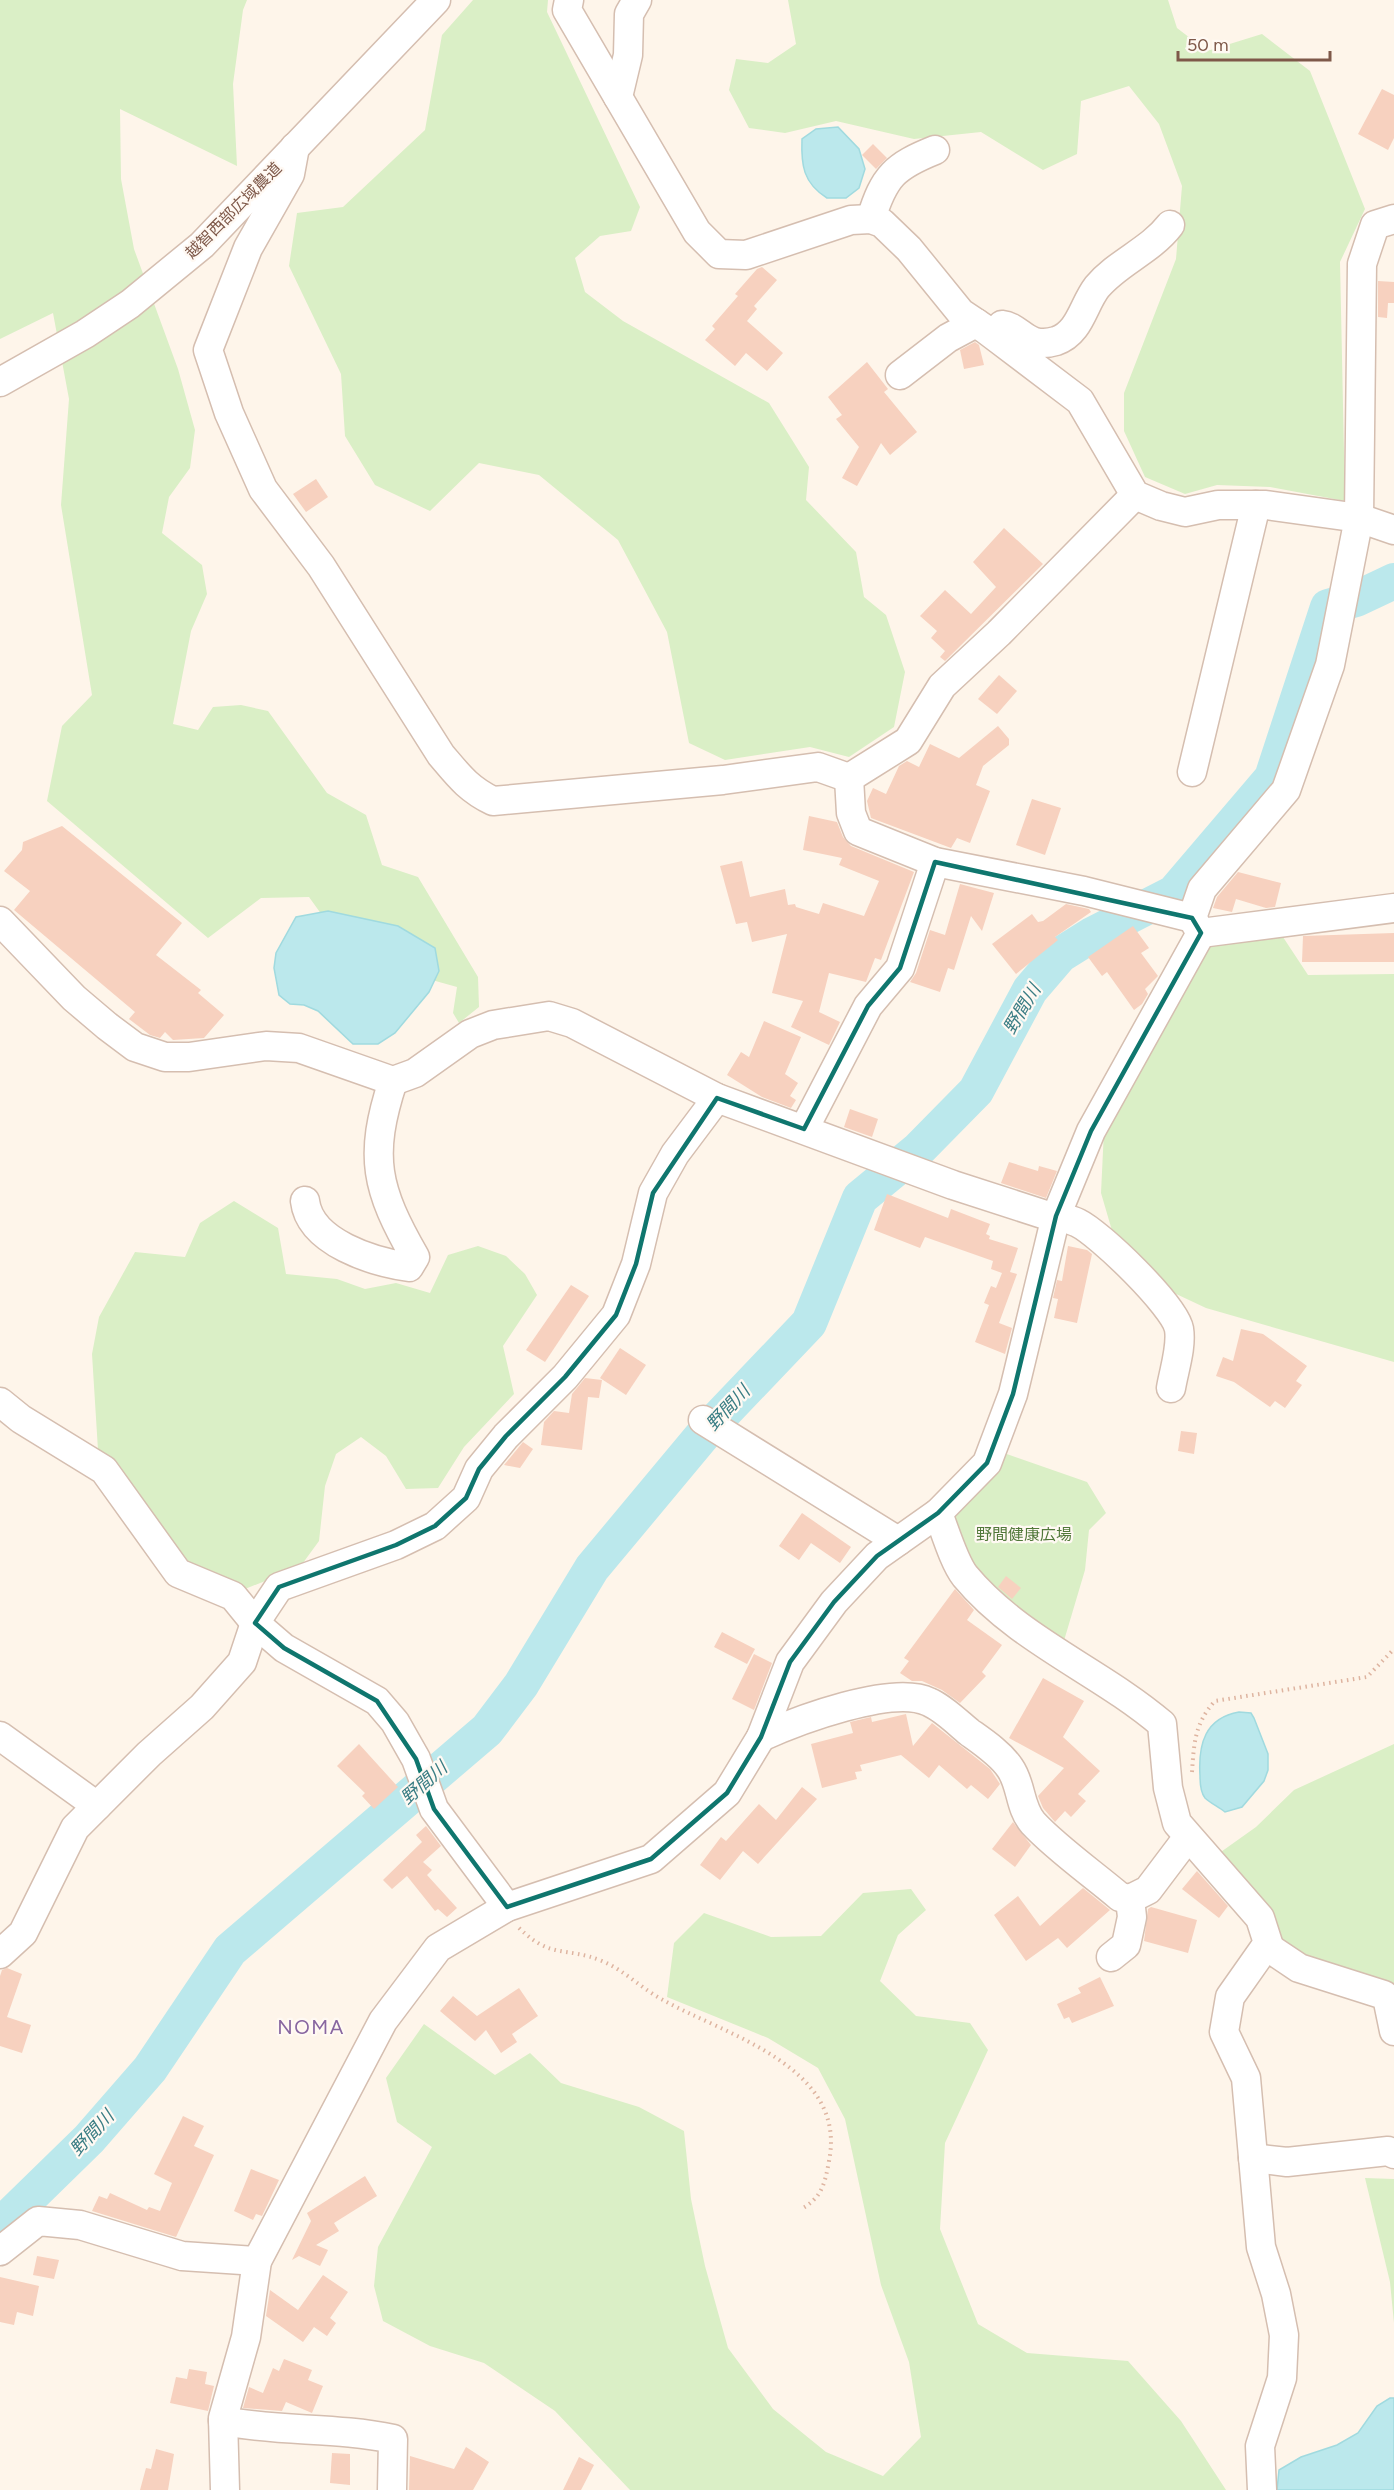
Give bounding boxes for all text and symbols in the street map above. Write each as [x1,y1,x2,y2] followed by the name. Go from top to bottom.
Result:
[1178,24,1330,62] scale bar
[1187,34,1229,56] text: 50 m
[181,158,285,262] street label: 越智西部広域農道
[999,978,1046,1038] water label: 野間川
[702,1379,756,1435] water label: 野間川
[976,1525,1072,1544] park label: 野間健康広場
[396,1756,453,1809] water label: 野間川
[277,2015,345,2039] district label: NOMA
[66,2104,120,2160] water label: 野間川

